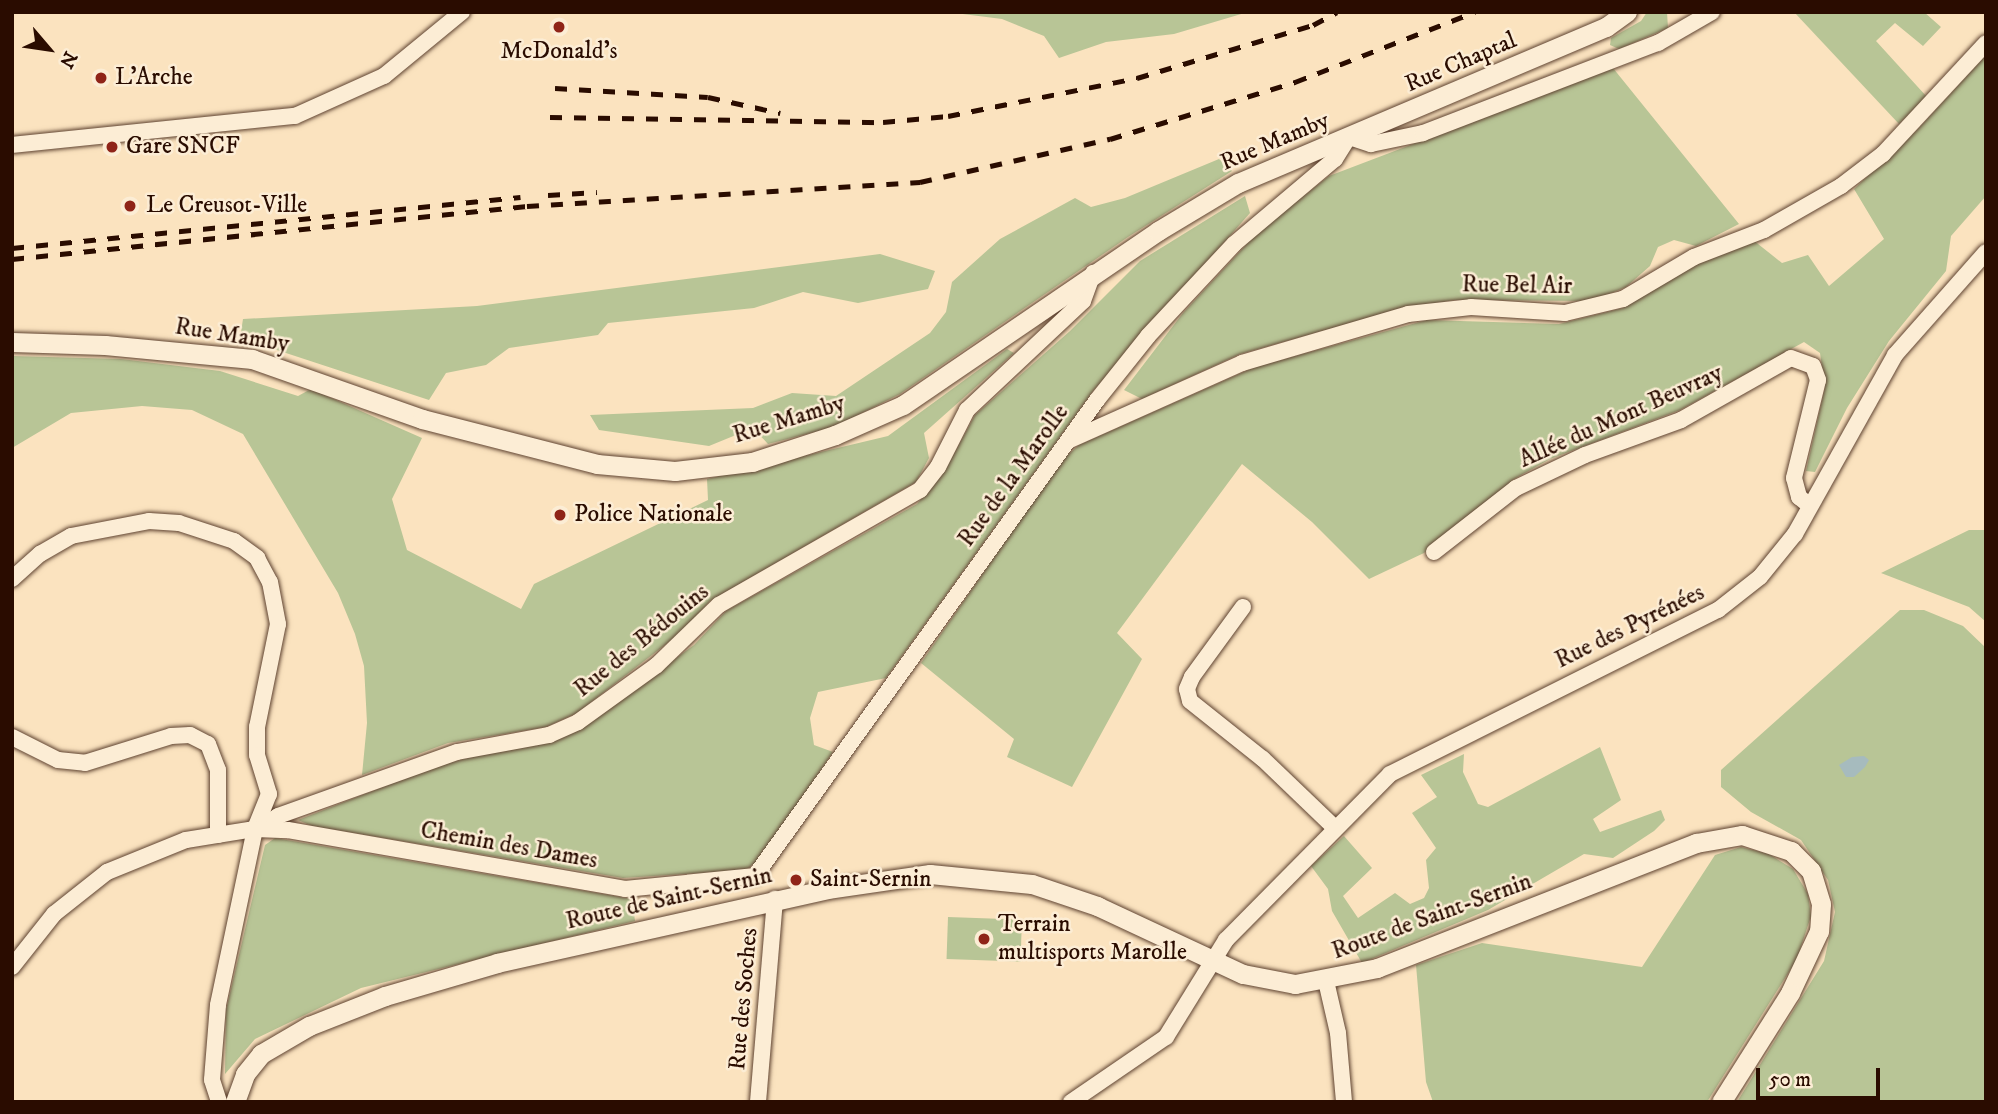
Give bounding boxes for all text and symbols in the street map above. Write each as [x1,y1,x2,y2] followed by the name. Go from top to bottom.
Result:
[14,14,84,84] north arrow
[551,19,567,35] marker: McDonald's
[1401,27,1521,99] street label: Rue Chaptal
[500,38,618,66] place label: McDonald's
[54,47,82,72] text: N
[115,64,193,92] place label: L'Arche
[93,70,109,86] marker: L'Arche
[1216,106,1334,178] street label: Rue Mamby
[126,133,240,161] place label: Gare SNCF
[104,139,120,155] marker: Gare SNCF
[146,192,307,220] place label: Le Creusot-Ville
[120,196,140,216] marker: Le Creusot-Ville
[1462,271,1572,301] street label: Rue Bel Air
[173,313,291,359] street label: Rue Mamby
[1515,359,1727,475] street label: Allée du Mont Beuvray
[730,389,848,451] street label: Rue Mamby
[953,399,1075,553] street label: Rue de la Marolle
[574,501,733,529] place label: Police Nationale
[552,507,568,523] marker: Police Nationale
[569,578,715,704] street label: Rue des Bédouins
[1551,578,1709,676] street label: Rue des Pyrénées
[418,816,600,876] street label: Chemin des Dames
[563,861,775,937] street label: Route de Saint-Sernin
[810,866,932,894] place label: Saint-Sernin
[1328,867,1536,967] street label: Route de Saint-Sernin
[788,872,804,888] marker: Saint-Sernin
[998,911,1187,967] place label: Terrain multisports Marolle
[723,927,765,1071] street label: Rue des Soches
[976,931,992,947] marker: Terrain multisports Marolle
[1760,1054,1884,1098] scale bar
[1769,1067,1811,1093] text: 50 m

